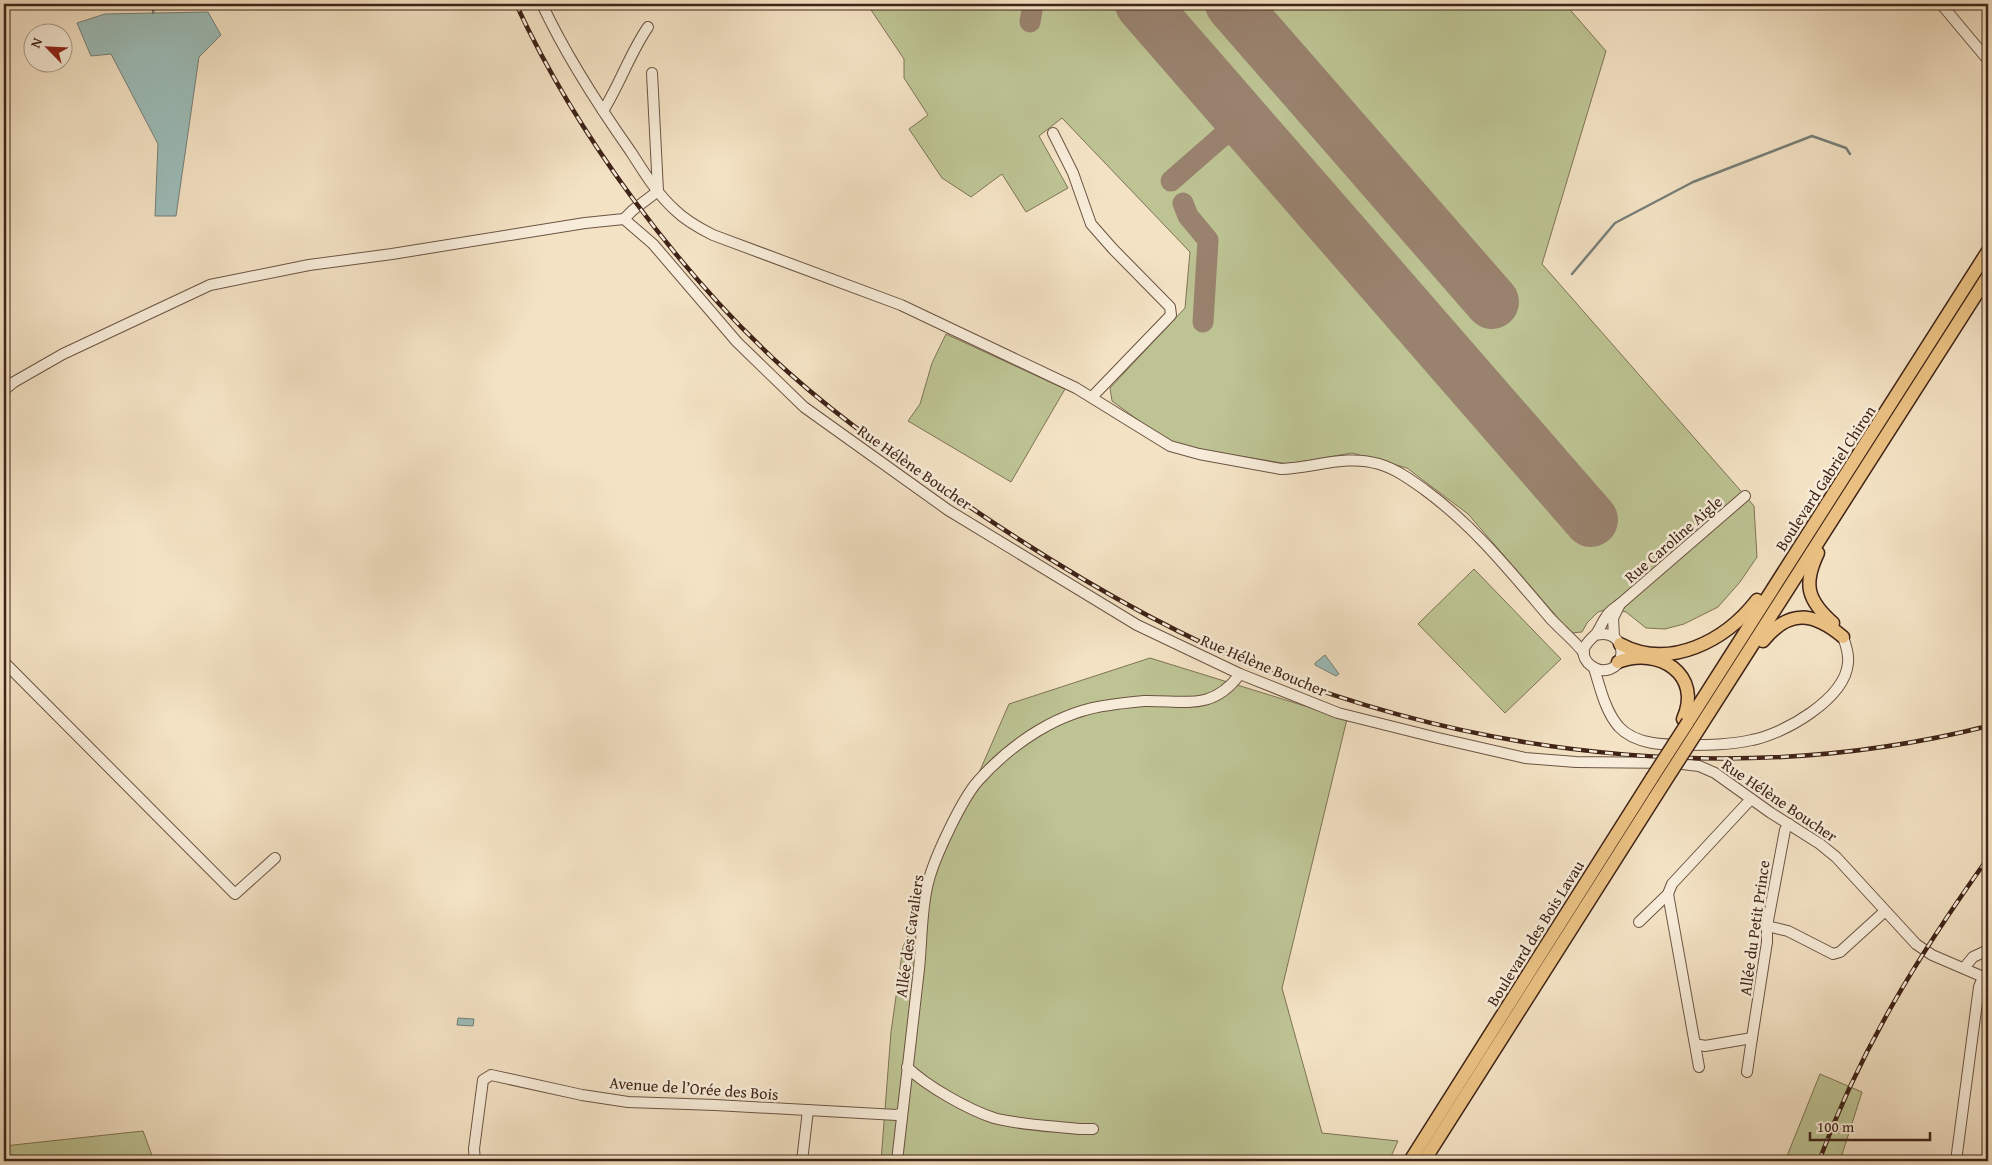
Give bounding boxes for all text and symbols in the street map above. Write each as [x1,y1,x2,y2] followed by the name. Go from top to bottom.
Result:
[22,22,72,72] north arrow
[25,34,47,51] text: N
[1769,401,1881,555] street label: Boulevard Gabriel Chiron
[853,418,977,516] street label: Rue Hélène Boucher
[1619,490,1727,588] street label: Rue Caroline Aigle
[1197,628,1331,703] street label: Rue Hélène Boucher
[1717,752,1843,848] street label: Rue Hélène Boucher
[1480,855,1590,1011] street label: Boulevard des Bois Lavau
[1733,859,1775,997] street label: Allée du Petit Prince
[889,873,929,999] street label: Allée des Cavaliers
[609,1070,779,1106] street label: Avenue de l’Orée des Bois
[1810,1110,1930,1142] scale bar
[1817,1116,1855,1137] text: 100 m

